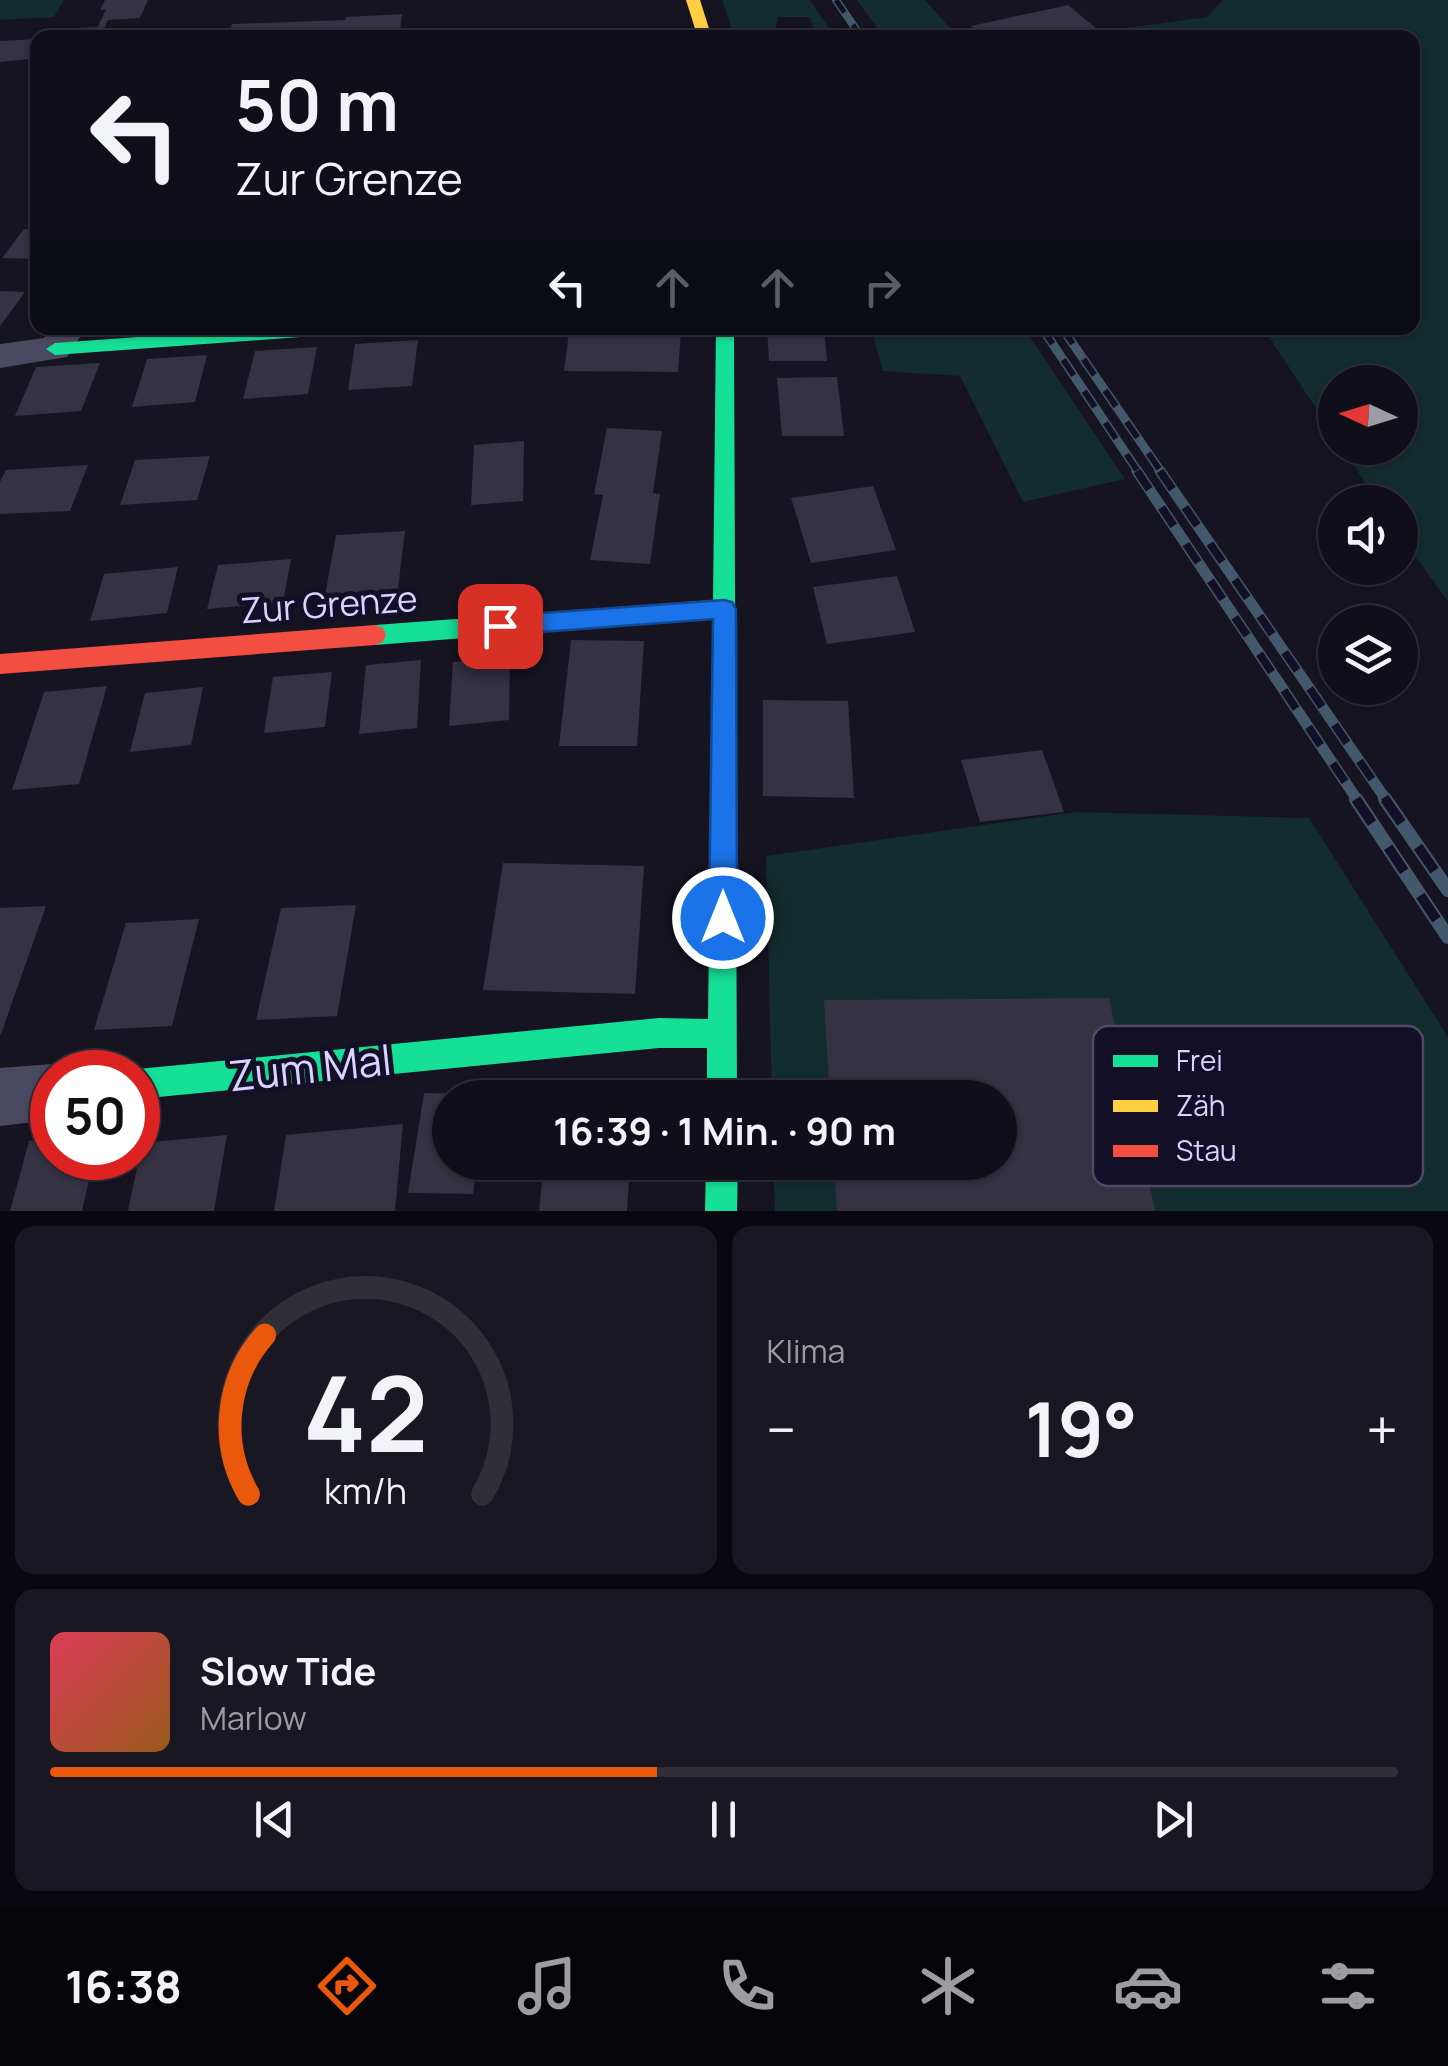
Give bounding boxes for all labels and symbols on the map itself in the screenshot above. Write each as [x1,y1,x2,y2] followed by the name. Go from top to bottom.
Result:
[1318,365,1418,465] north arrow
[239,574,419,634] street label: Zur Grenze
[458,584,543,669] pin
[671,866,775,970] position arrow
[1093,1026,1423,1186] legend
[226,1030,394,1104] street label: Zum Mal
[1176,1041,1223,1079] text: Frei
[30,1050,160,1180] speed limit sign: 50
[1176,1086,1225,1124] text: Zäh
[1176,1131,1237,1169] text: Stau

